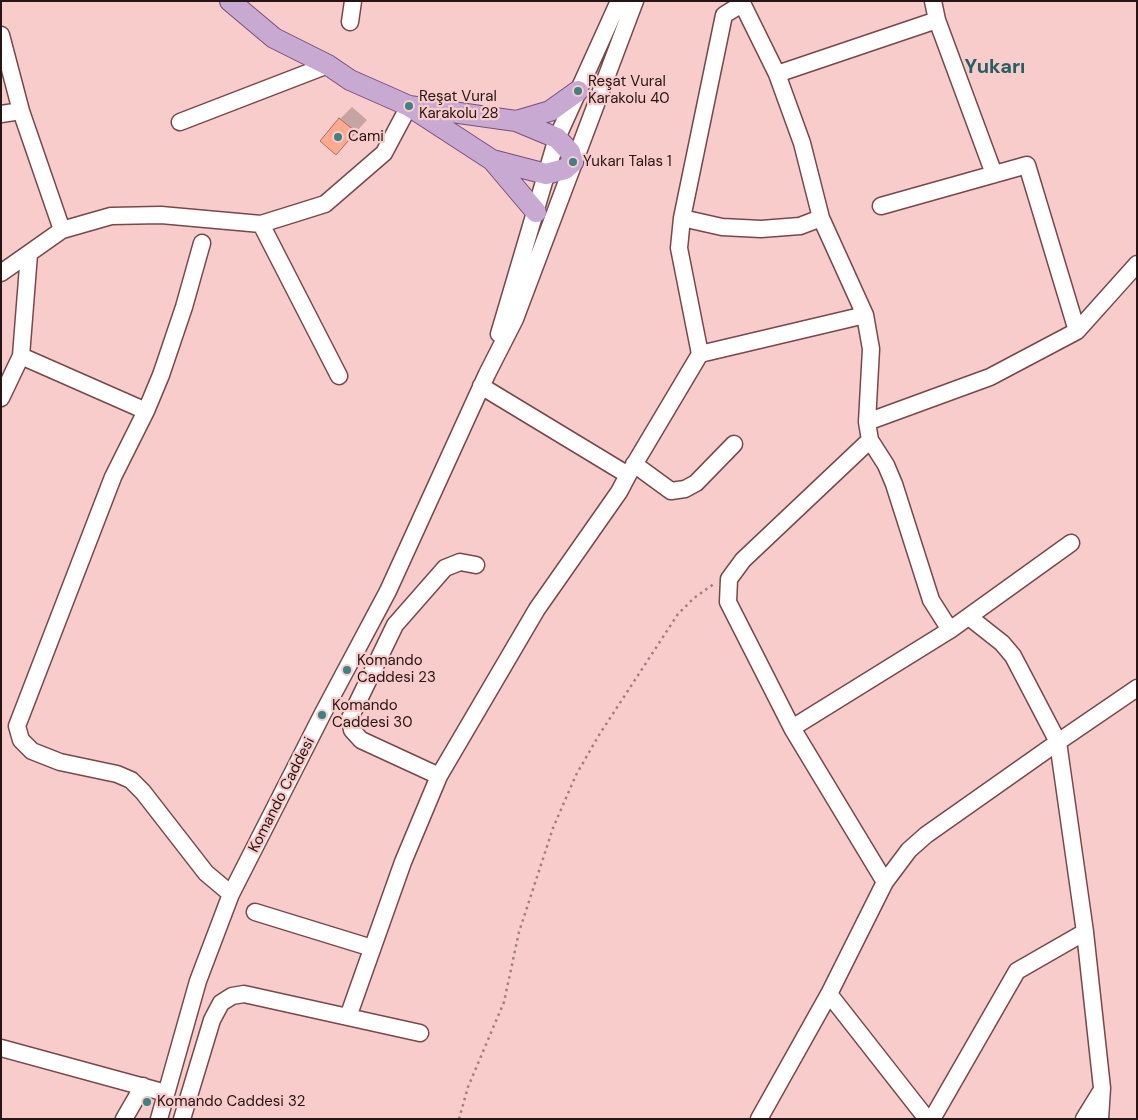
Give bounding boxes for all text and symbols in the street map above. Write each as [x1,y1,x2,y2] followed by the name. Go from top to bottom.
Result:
[965,56,1025,80] district label: Yukarı
[588,73,670,108] place label: Reşat Vural Karakolu 40
[572,85,584,97] marker: Reşat Vural Karakolu 40
[419,88,499,123] place label: Reşat Vural Karakolu 28
[403,100,415,112] marker: Reşat Vural Karakolu 28
[348,128,384,146] place label: Cami
[332,131,344,143] marker: Cami
[583,153,672,171] place label: Yukarı Talas 1
[567,156,579,168] marker: Yukarı Talas 1
[357,652,436,687] place label: Komando Caddesi 23
[341,664,353,676] marker: Komando Caddesi 23
[332,697,412,732] place label: Komando Caddesi 30
[316,709,328,721] marker: Komando Caddesi 30
[245,734,319,856] street label: Komando Caddesi
[157,1093,305,1111] place label: Komando Caddesi 32
[141,1096,153,1108] marker: Komando Caddesi 32

